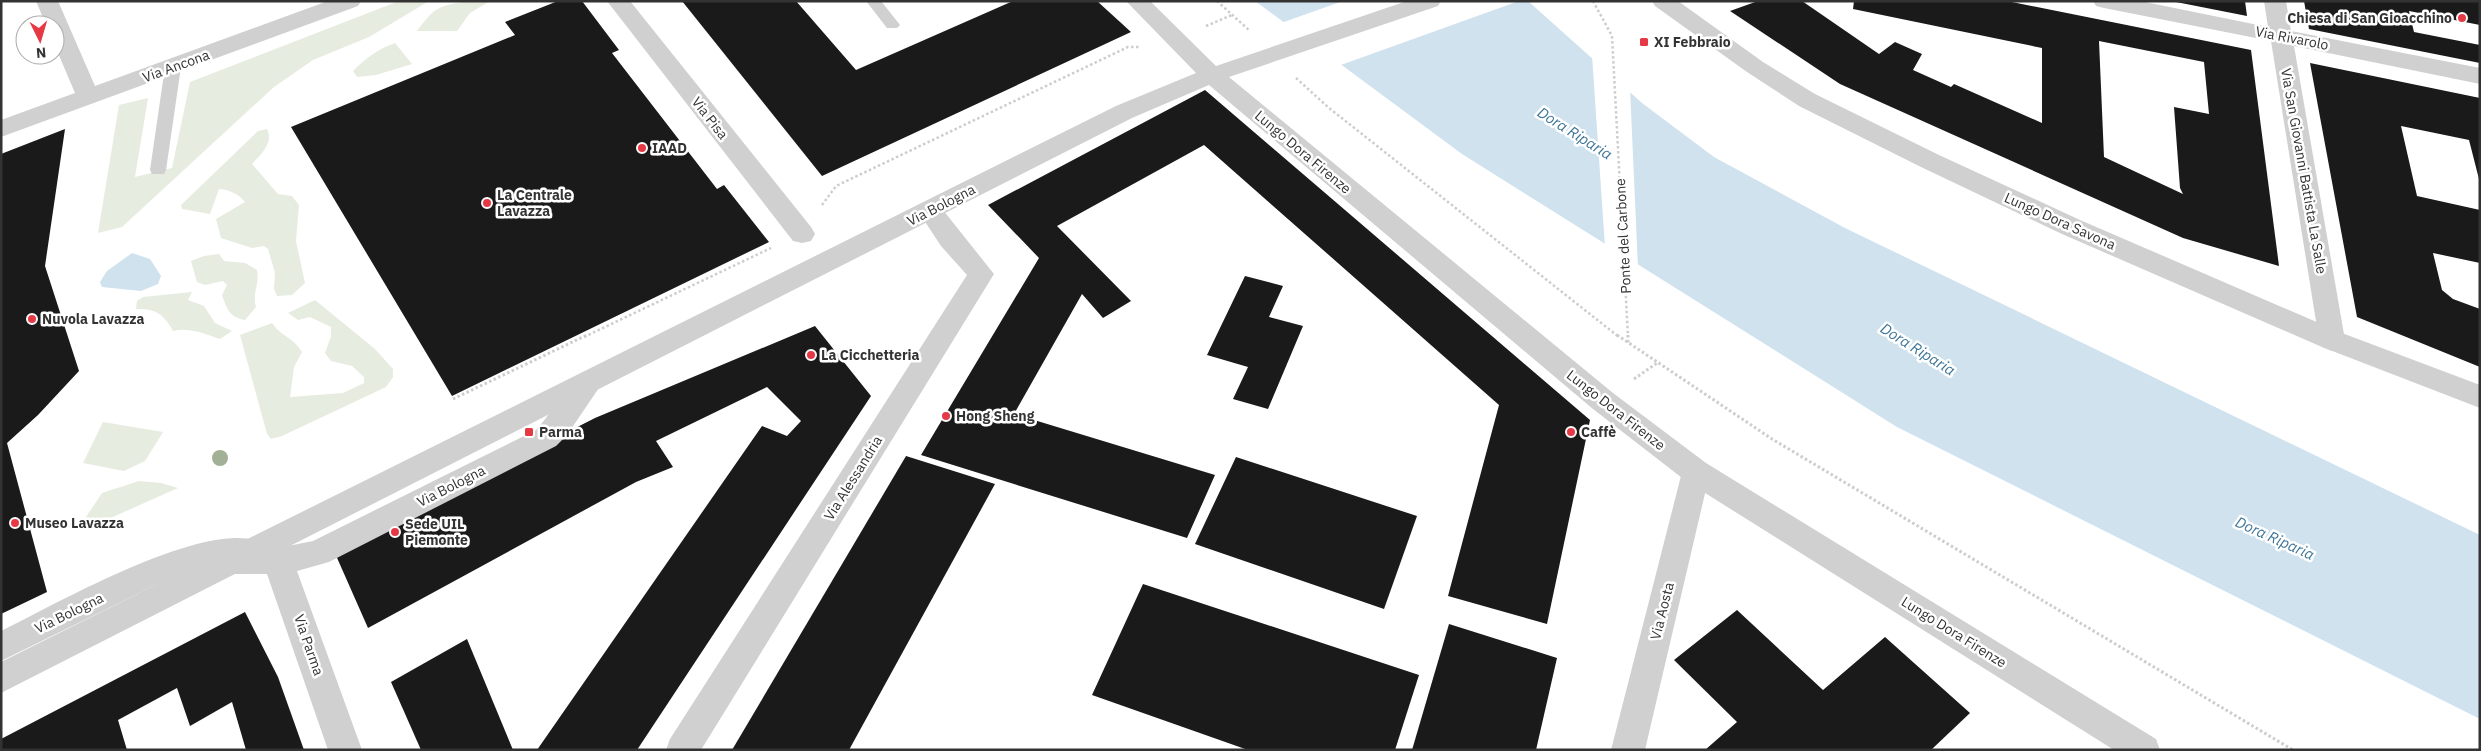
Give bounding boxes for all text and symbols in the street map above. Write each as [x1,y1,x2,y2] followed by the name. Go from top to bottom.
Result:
[2287,9,2452,27] place label: Chiesa di San Gioacchino
[2456,12,2468,24] marker: Chiesa di San Gioacchino
[15,15,65,65] north arrow
[2254,22,2330,54] street label: Via Rivarolo
[1654,33,1731,51] place label: XI Febbraio
[1638,36,1650,48] marker: XI Febbraio
[35,44,47,62] text: N
[140,45,212,86] street label: Via Ancona
[2277,67,2331,276] street label: Via San Giovanni Battista La Salle
[688,93,733,143] street label: Via Pisa
[1534,103,1616,164] water label: Dora Riparia
[1251,106,1355,198] street label: Lungo Dora Firenze
[652,139,687,157] place label: IAAD
[636,142,648,154] marker: IAAD
[1611,177,1635,294] street label: Ponte del Carbone
[904,180,979,230] street label: Via Bologna
[497,186,572,220] place label: La Centrale Lavazza
[2002,188,2119,254] street label: Lungo Dora Savona
[481,197,493,209] marker: La Centrale Lavazza
[42,310,144,328] place label: Nuvola Lavazza
[26,313,38,325] marker: Nuvola Lavazza
[1877,319,1959,380] water label: Dora Riparia
[821,346,920,364] place label: La Cicchetteria
[805,349,817,361] marker: La Cicchetteria
[1563,366,1669,454] street label: Lungo Dora Firenze
[956,407,1035,425] place label: Hong Sheng
[940,410,952,422] marker: Hong Sheng
[539,423,582,441] place label: Parma
[1581,423,1616,441] place label: Caffè
[523,426,535,438] marker: Parma
[1565,426,1577,438] marker: Caffè
[820,432,886,524] street label: Via Alessandria
[414,461,489,511] street label: Via Bologna
[2233,512,2318,564] water label: Dora Riparia
[25,514,124,532] place label: Museo Lavazza
[405,515,468,549] place label: Sede UIL Piemonte
[9,517,21,529] marker: Museo Lavazza
[389,526,401,538] marker: Sede UIL Piemonte
[1646,580,1678,642] street label: Via Aosta
[32,588,107,637] street label: Via Bologna
[1898,592,2010,672] street label: Lungo Dora Firenze
[290,612,328,678] street label: Via Parma

